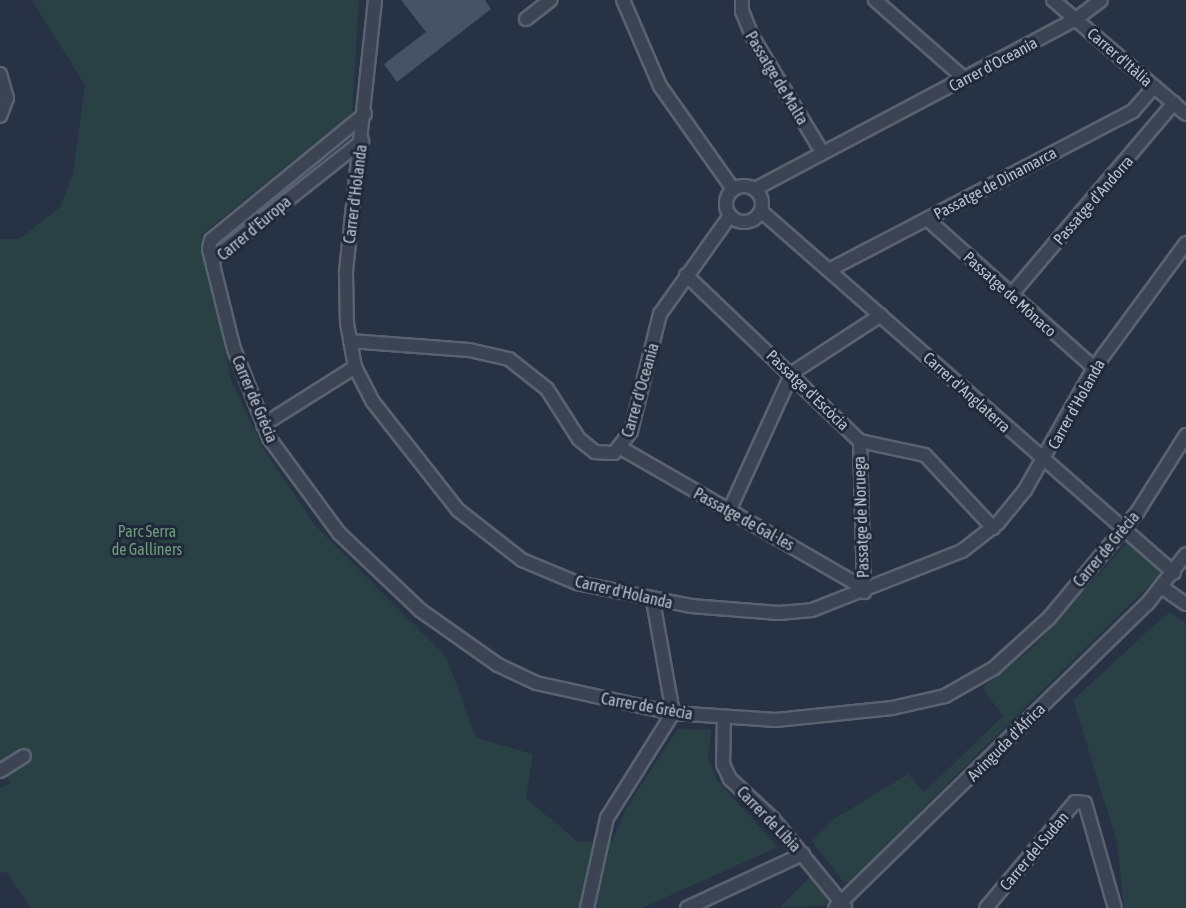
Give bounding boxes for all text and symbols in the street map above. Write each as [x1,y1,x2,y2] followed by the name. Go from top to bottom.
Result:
[1084,24,1156,90] street label: Carrer d'Itàlia
[742,28,812,128] street label: Passatge de Malta
[946,33,1040,95] street label: Carrer d'Oceania
[339,143,371,245] street label: Carrer d'Holanda
[930,143,1060,223] street label: Passatge de Dinamarca
[1049,152,1137,248] street label: Passatge d'Andorra
[213,192,295,264] street label: Carrer d'Europa
[960,247,1060,341] street label: Passatge de Mònaco
[617,341,663,439] street label: Carrer d'Oceania
[763,346,853,434] street label: Passatge d'Escòcia
[919,348,1015,436] street label: Carrer d'Anglaterra
[228,353,282,445] street label: Carrer de Grècia
[1043,356,1109,452] street label: Carrer d'Holanda
[849,456,873,578] street label: Passatge de Noruega
[690,483,798,555] street label: Passatge de Gal·les
[1069,507,1143,591] street label: Carrer de Grècia
[112,521,182,559] park label: Parc Serra de Galliners
[573,571,675,613] street label: Carrer d'Holanda
[600,688,694,724] street label: Carrer de Grècia
[963,699,1049,785] street label: Avinguda d'Àfrica
[733,782,805,856] street label: Carrer de Líbia
[996,808,1072,894] street label: Carrer del Sudan

